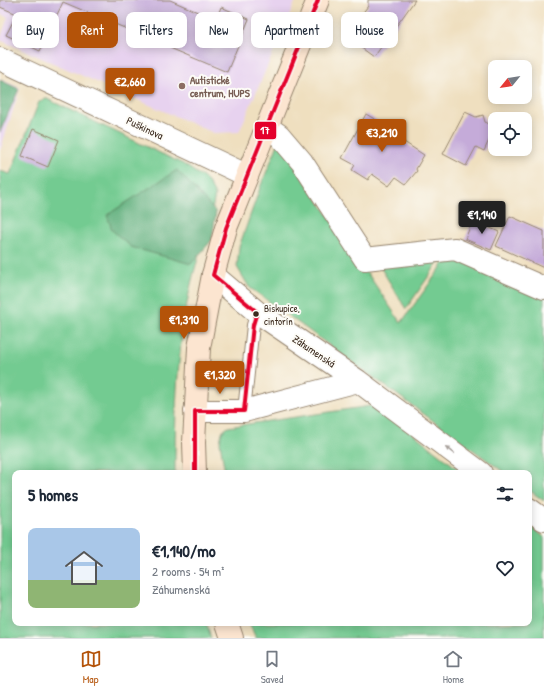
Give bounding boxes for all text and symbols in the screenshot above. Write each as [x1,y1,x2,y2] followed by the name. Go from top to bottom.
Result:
[12,12,59,48] chip: Buy
[67,12,118,48] chip: Rent
[126,12,187,48] chip: Filters
[195,12,243,48] chip: New
[251,12,333,48] chip: Apartment
[341,12,398,48] chip: House
[488,60,532,104] north arrow
[488,60,532,156] map controls
[97,68,163,102] pin: €2,660
[114,72,146,90] text: €2,660
[190,73,251,100] place label: Autistické centrum, HUPS
[177,81,187,91] marker: Autistické centrum, HUPS
[488,112,532,156] button: locate
[124,113,166,143] street label: Puškinova
[349,119,415,153] pin: €3,210
[254,121,277,140] line badge: 17
[260,123,270,137] text: 17
[366,123,398,141] text: €3,210
[449,201,515,235] pin: €1,140
[467,205,497,223] text: €1,140
[264,302,300,328] place label: Biskupice, cintorín
[151,306,217,340] pin: €1,310
[251,309,261,319] marker: Biskupice, cintorín
[169,310,199,328] text: €1,310
[290,332,339,371] street label: Záhumenská
[187,361,253,395] pin: €1,320
[204,365,236,383] text: €1,320
[444,445,455,454] one-way arrow
[28,483,78,506] text: 5 homes
[494,483,516,505] icon: filters
[152,539,216,562] text: €1,140/mo
[60,544,108,592] icon: home
[494,557,516,579] icon: heart
[152,562,224,580] text: 2 rooms · 54 m²
[152,580,210,598] text: Záhumenská
[80,648,102,686] tab: Map
[261,648,283,686] tab: Saved
[442,648,464,686] tab: Home

